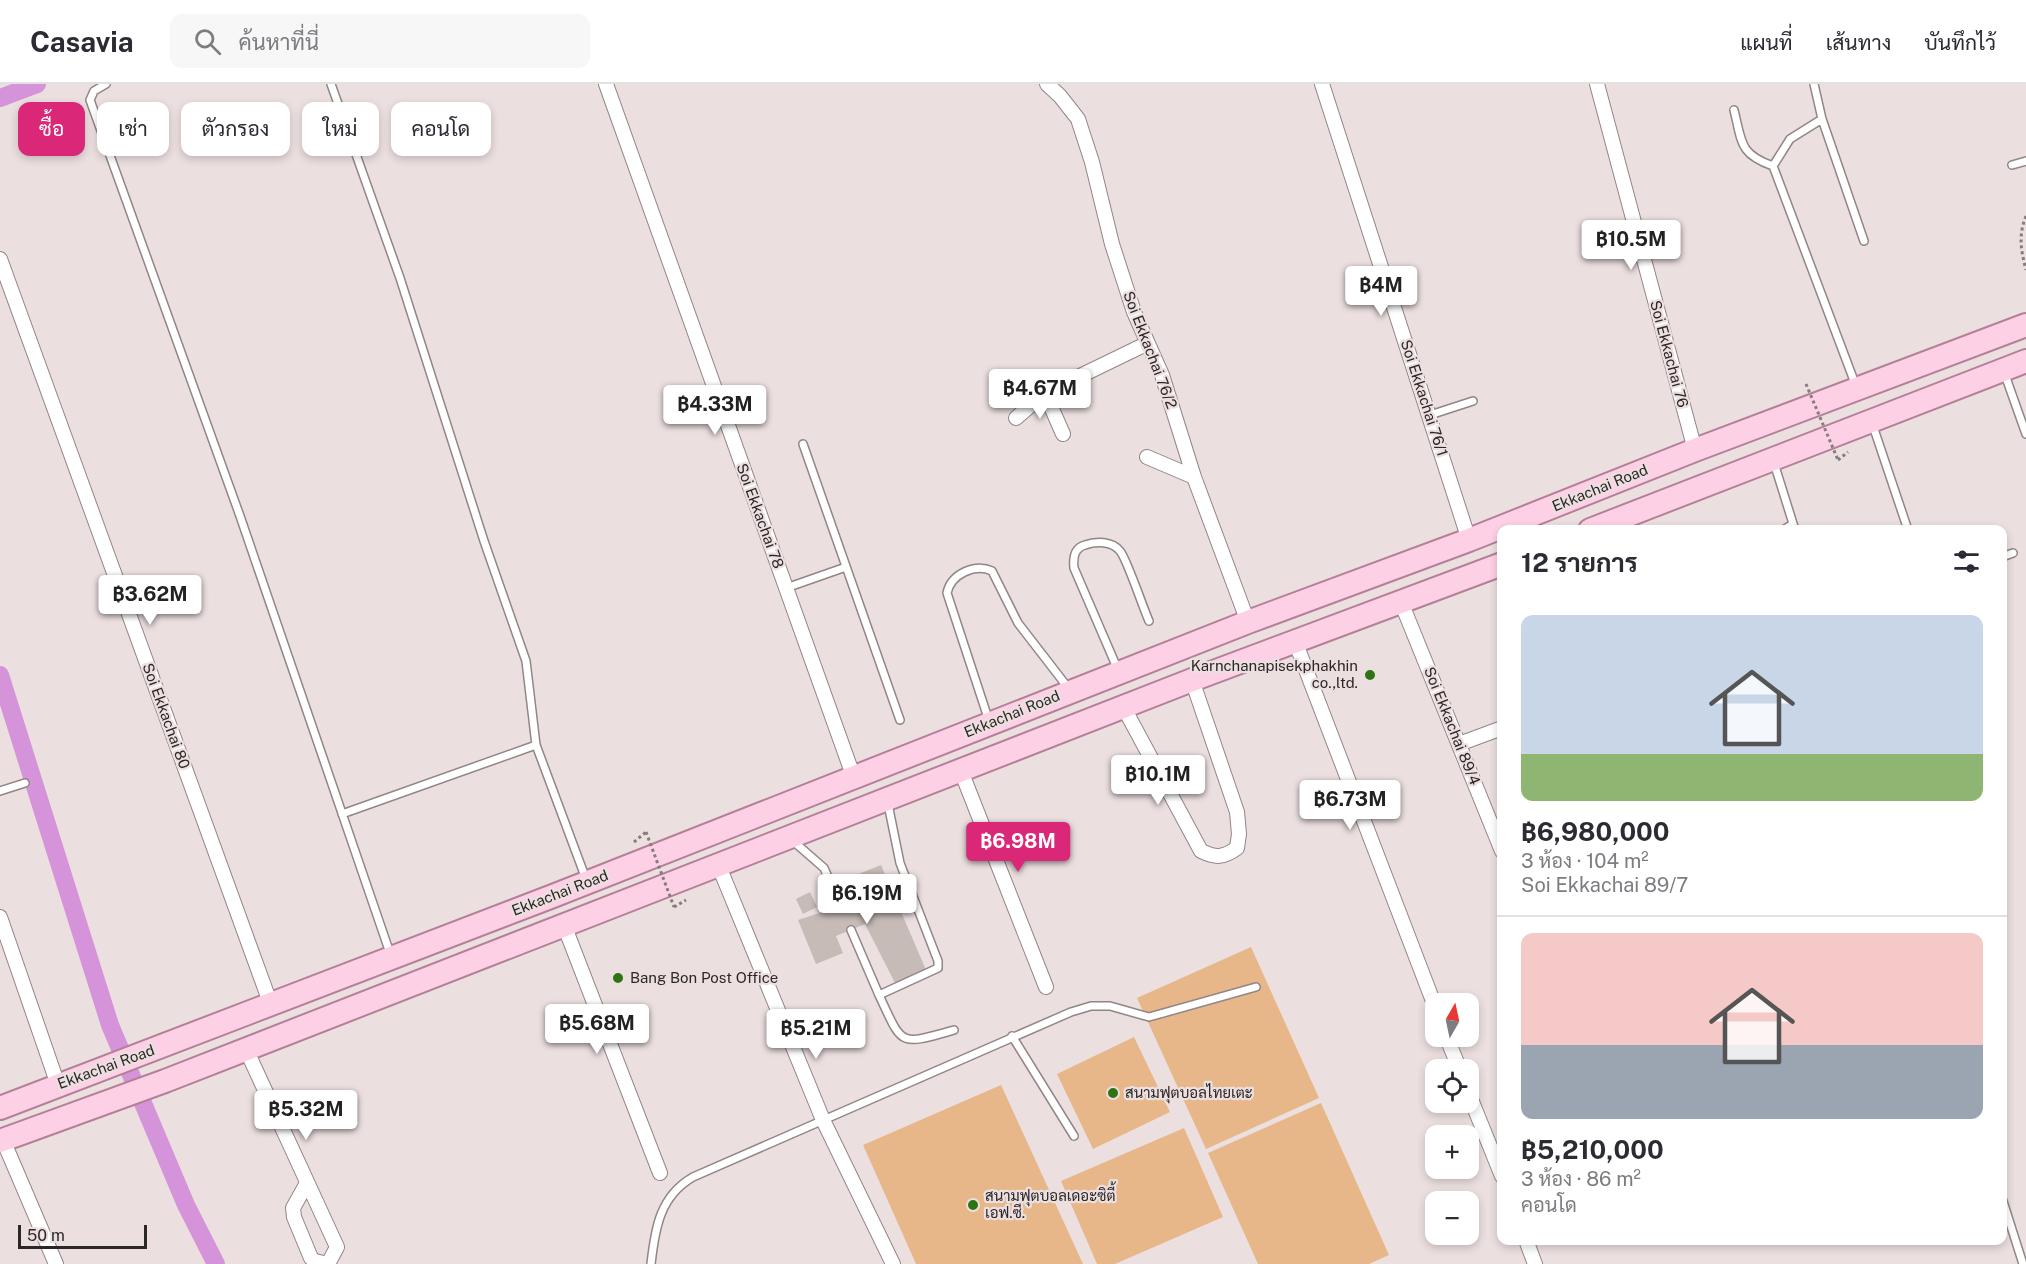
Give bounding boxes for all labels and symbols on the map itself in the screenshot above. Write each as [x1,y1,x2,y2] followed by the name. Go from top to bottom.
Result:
[1582,220,1680,271] pin: ฿10.5M
[1352,266,1410,317] pin: ฿4M
[1120,289,1181,411] street label: Soi Ekkachai 76/2
[1647,298,1692,409] street label: Soi Ekkachai 76
[1398,337,1451,458] street label: Soi Ekkachai 76/1
[991,369,1089,420] pin: ฿4.67M
[666,385,764,436] pin: ฿4.33M
[734,461,787,571] street label: Soi Ekkachai 78
[1549,461,1650,515] street label: Ekkachai Road
[101,575,199,626] pin: ฿3.62M
[1191,657,1358,691] place label: Karnchanapisekphakhin co.,ltd.
[139,661,193,771] street label: Soi Ekkachai 80
[1421,664,1484,787] street label: Soi Ekkachai 89/4
[1363,668,1377,682] marker: Karnchanapisekphakhin co.,ltd.
[961,687,1062,741] street label: Ekkachai Road
[1109,755,1207,806] pin: ฿10.1M
[1301,780,1399,831] pin: ฿6.73M
[969,822,1067,873] pin: ฿6.98M
[509,866,610,919] street label: Ekkachai Road
[818,874,916,925] pin: ฿6.19M
[630,969,778,986] place label: Bang Bon Post Office
[611,971,625,985] marker: Bang Bon Post Office
[1425,993,1479,1047] north arrow
[548,1004,646,1055] pin: ฿5.68M
[767,1009,865,1060] pin: ฿5.21M
[55,1041,157,1092] street label: Ekkachai Road
[1125,1083,1253,1104] place label: สนามฟุตบอลไทยเตะ
[1106,1086,1120,1100] marker: สนามฟุตบอลไทยเตะ
[257,1090,355,1141] pin: ฿5.32M
[985,1181,1116,1221] place label: สนามฟุตบอลเดอะซิตี้ เอฟ.ซี.
[966,1198,980,1212] marker: สนามฟุตบอลเดอะซิตี้ เอฟ.ซี.
[18,1222,147,1250] scale bar

